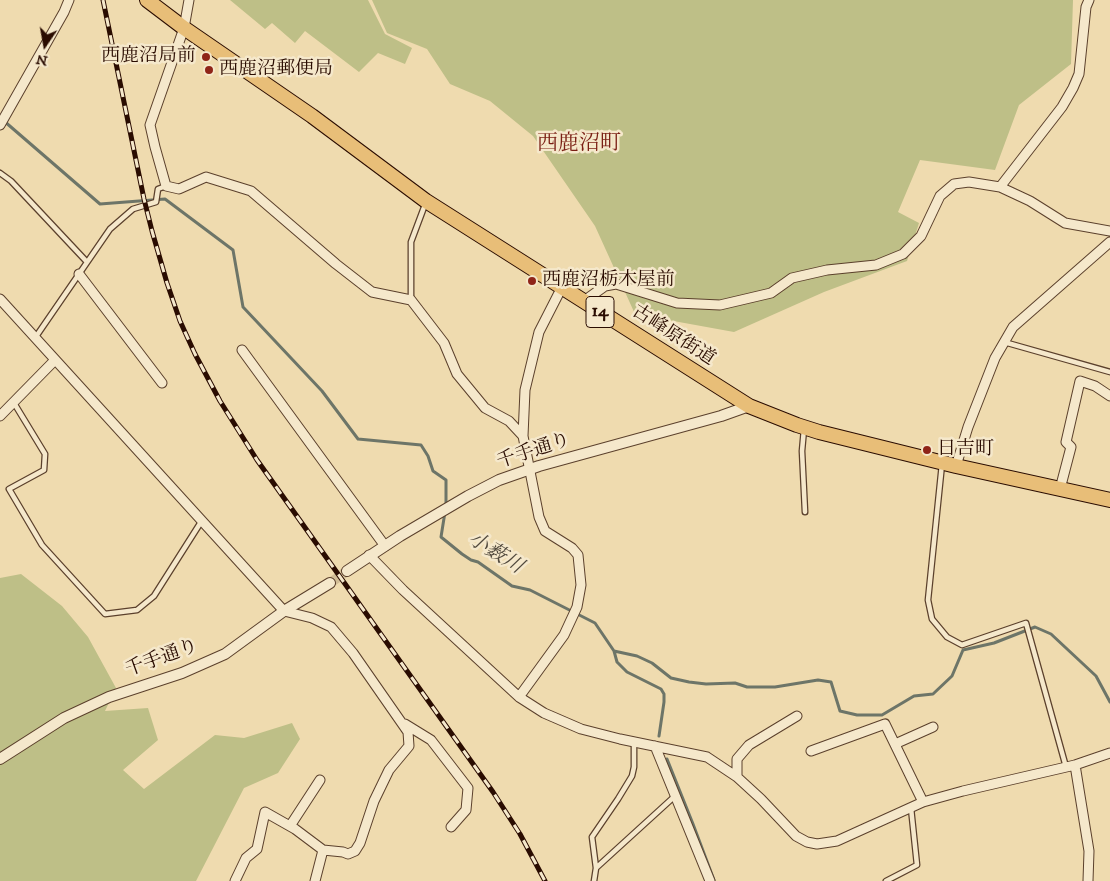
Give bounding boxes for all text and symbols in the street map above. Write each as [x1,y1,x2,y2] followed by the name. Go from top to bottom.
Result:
[20,20,70,70] north arrow
[101,46,196,68] place label: 西鹿沼局前
[34,50,49,70] text: N
[200,51,212,63] marker: 西鹿沼局前
[219,59,333,81] place label: 西鹿沼郵便局
[203,64,215,76] marker: 西鹿沼郵便局
[537,132,621,158] district label: 西鹿沼町
[542,270,675,292] place label: 西鹿沼栃木屋前
[526,275,538,287] marker: 西鹿沼栃木屋前
[586,296,614,328] road number: 14
[627,301,719,371] street label: 古峰原街道
[494,429,574,475] street label: 千手通り
[937,439,994,461] place label: 日吉町
[921,444,933,456] marker: 日吉町
[463,528,527,580] water label: 小薮川
[122,635,202,683] street label: 千手通り

